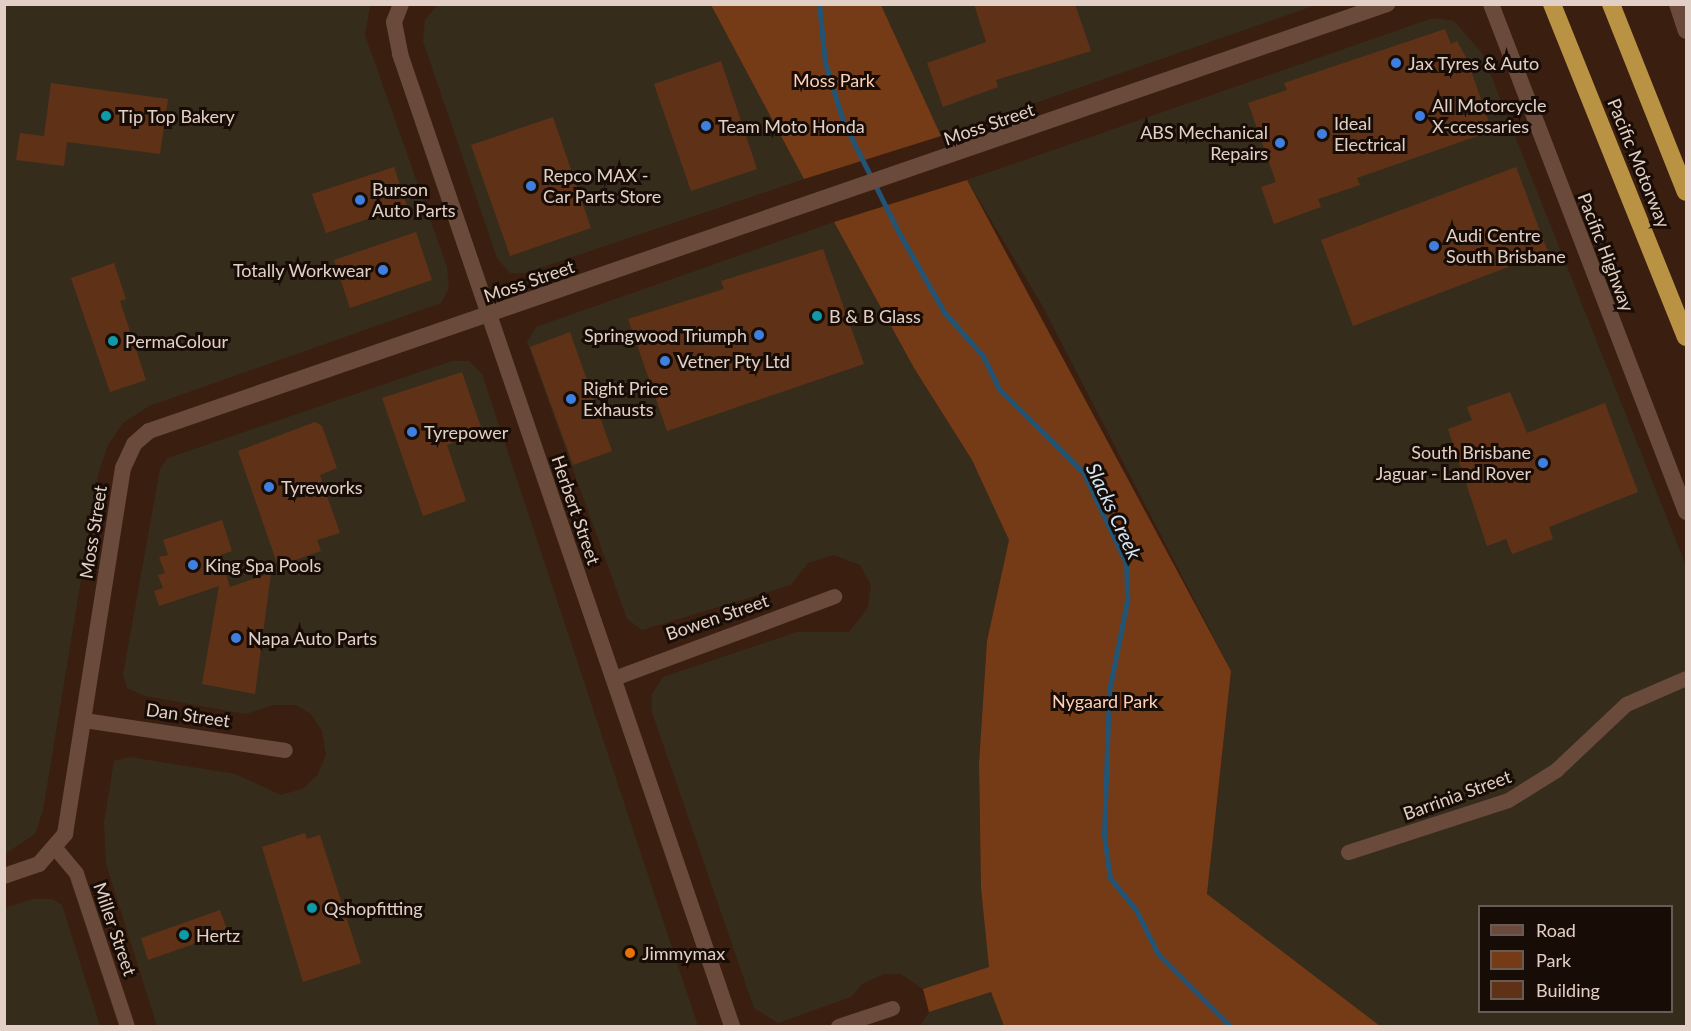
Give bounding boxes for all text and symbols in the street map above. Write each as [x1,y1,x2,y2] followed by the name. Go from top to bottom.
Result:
[1408,52,1540,74] place label: Jax Tyres & Auto
[1389,56,1403,70] marker: Jax Tyres & Auto
[793,69,875,91] park label: Moss Park
[1432,95,1546,138] place label: All Motorcycle X-ccessaries
[1603,95,1675,231] street label: Pacific Motorway
[941,98,1037,150] street label: Moss Street
[118,105,235,127] place label: Tip Top Bakery
[99,109,113,123] marker: Tip Top Bakery
[1413,109,1427,123] marker: All Motorcycle X-ccessaries
[1334,113,1406,156] place label: Ideal Electrical
[718,115,865,137] place label: Team Moto Honda
[699,119,713,133] marker: Team Moto Honda
[1140,122,1268,164] place label: ABS Mechanical Repairs
[1315,127,1329,141] marker: Ideal Electrical
[1273,136,1287,150] marker: ABS Mechanical Repairs
[543,165,662,207] place label: Repco MAX - Car Parts Store
[372,179,455,222] place label: Burson Auto Parts
[524,179,538,193] marker: Repco MAX - Car Parts Store
[1573,190,1639,314] street label: Pacific Highway
[353,193,367,207] marker: Burson Auto Parts
[1446,225,1566,268] place label: Audi Centre South Brisbane
[1427,239,1441,253] marker: Audi Centre South Brisbane
[481,255,577,307] street label: Moss Street
[232,259,371,281] place label: Totally Workwear
[376,263,390,277] marker: Totally Workwear
[829,305,921,327] place label: B & B Glass
[810,309,824,323] marker: B & B Glass
[583,324,747,346] place label: Springwood Triumph
[752,328,766,342] marker: Springwood Triumph
[125,330,228,352] place label: PermaColour
[106,334,120,348] marker: PermaColour
[677,350,791,372] place label: Vetner Pty Ltd
[658,354,672,368] marker: Vetner Pty Ltd
[583,378,668,420] place label: Right Price Exhausts
[564,392,578,406] marker: Right Price Exhausts
[424,421,508,443] place label: Tyrepower
[405,425,419,439] marker: Tyrepower
[1375,442,1531,484] place label: South Brisbane Jaguar - Land Rover
[547,453,605,567] street label: Herbert Street
[1536,456,1550,470] marker: South Brisbane Jaguar - Land Rover
[1081,459,1147,563] water label: Slacks Creek
[281,476,363,498] place label: Tyreworks
[262,480,276,494] marker: Tyreworks
[75,484,111,580] street label: Moss Street
[205,554,321,576] place label: King Spa Pools
[186,558,200,572] marker: King Spa Pools
[663,589,771,645] street label: Bowen Street
[248,627,378,649] place label: Napa Auto Parts
[229,631,243,645] marker: Napa Auto Parts
[1052,690,1158,712] park label: Nygaard Park
[145,698,231,732] street label: Dan Street
[1400,765,1514,825] street label: Barrinia Street
[89,879,141,979] street label: Miller Street
[324,897,423,919] place label: Qshopfitting
[305,901,319,915] marker: Qshopfitting
[1478,905,1673,1013] legend
[1536,919,1576,941] text: Road
[196,924,240,946] place label: Hertz
[177,928,191,942] marker: Hertz
[642,942,725,964] place label: Jimmymax
[623,946,637,960] marker: Jimmymax
[1536,949,1571,971] text: Park
[1536,979,1600,1001] text: Building

